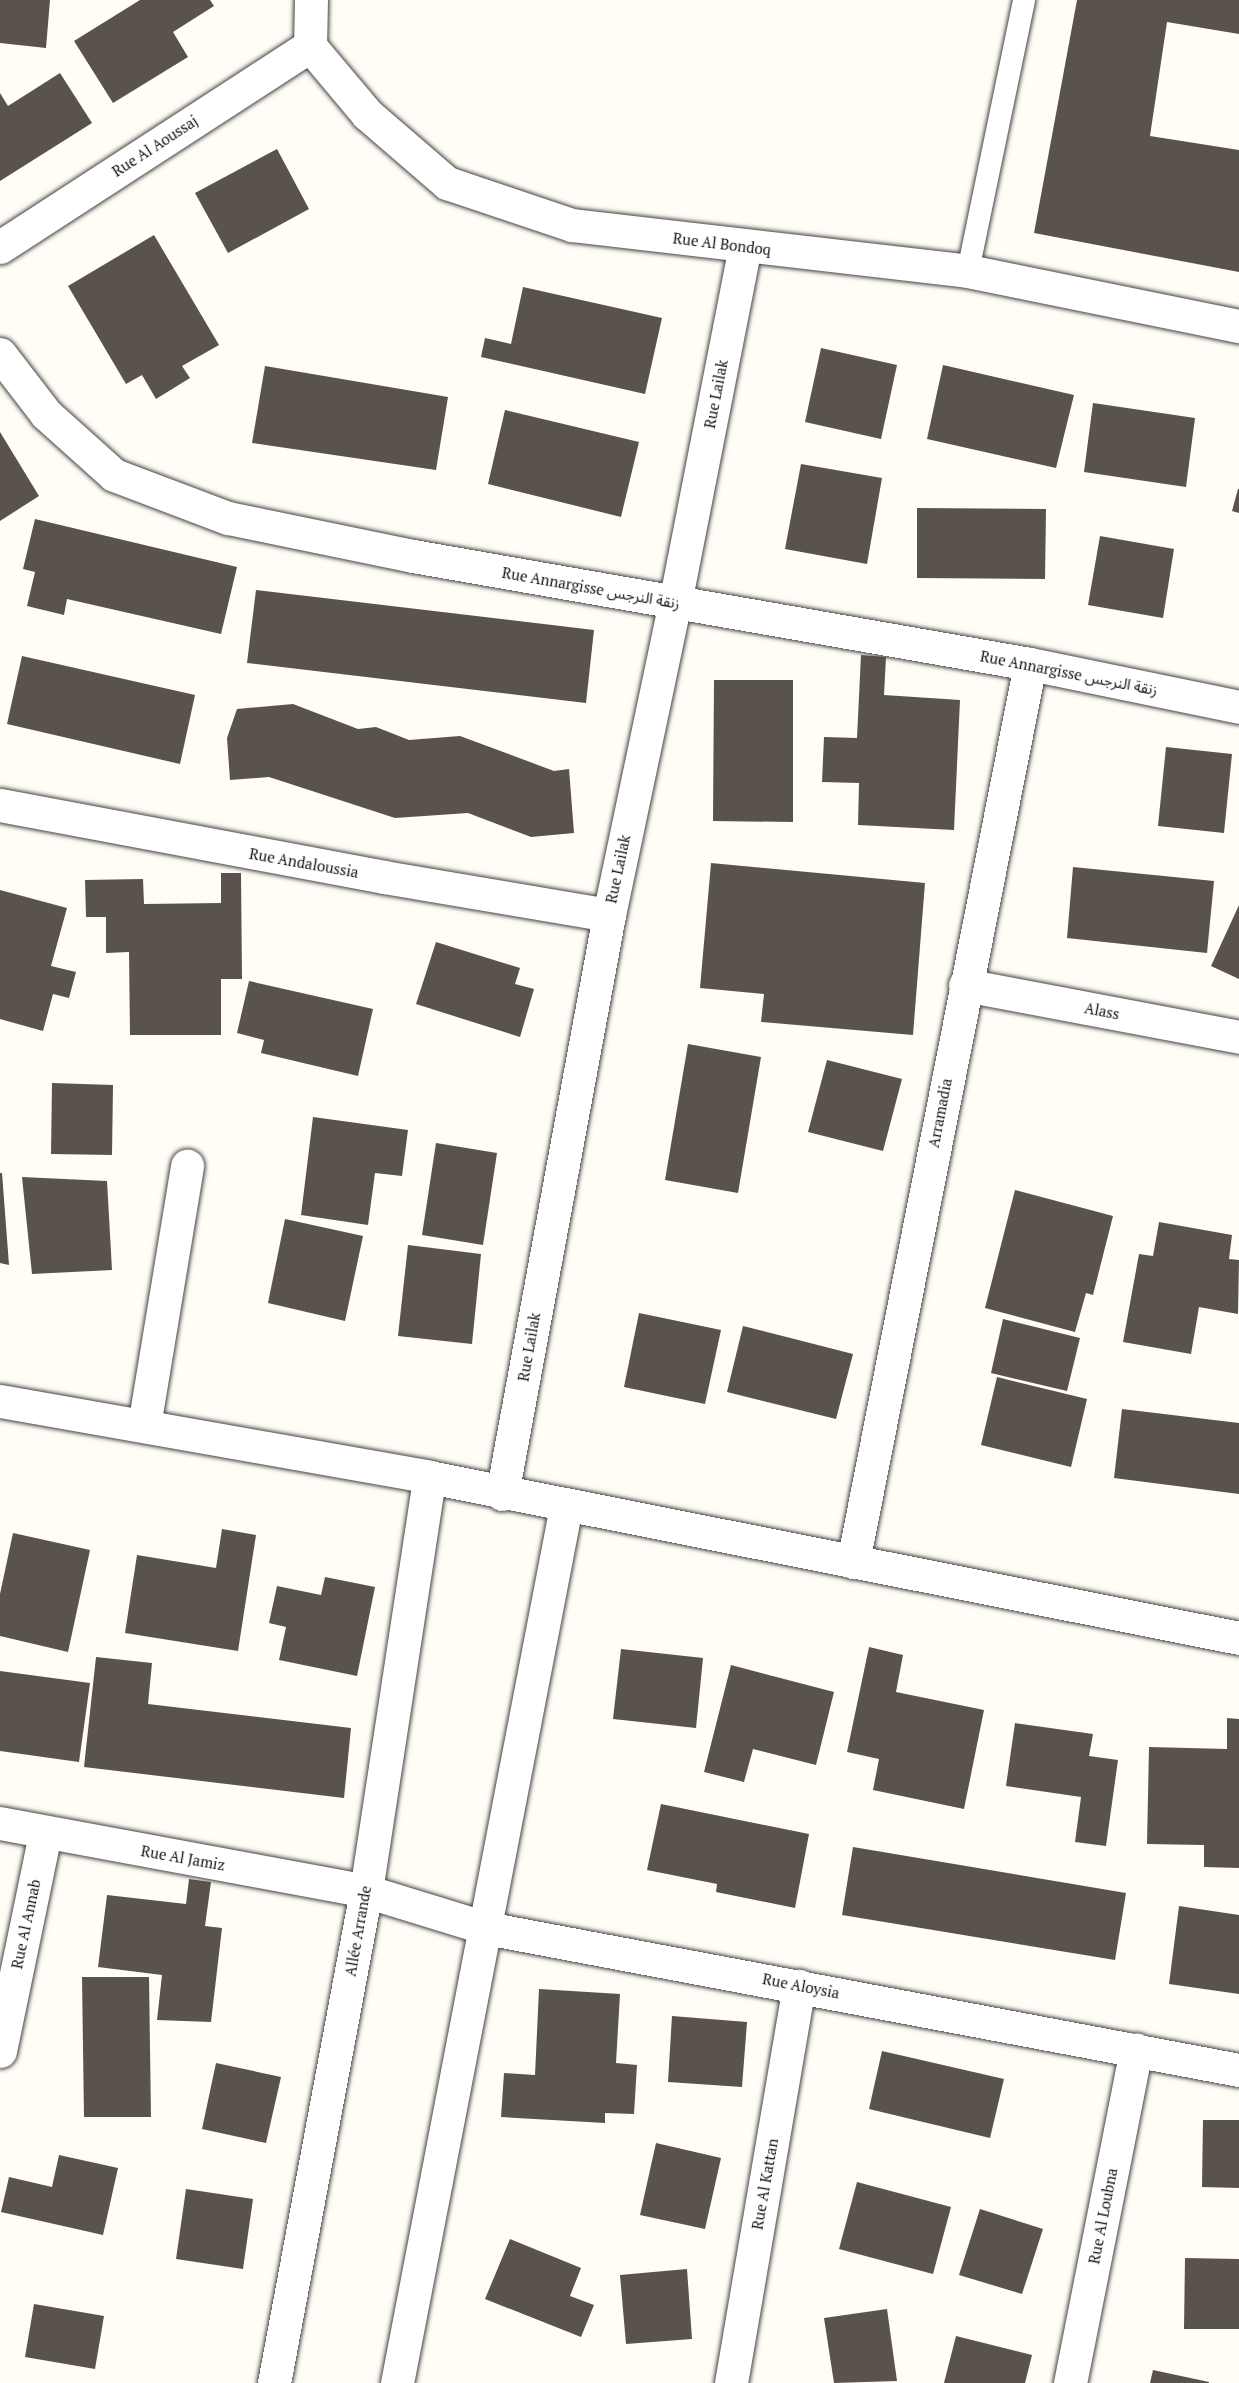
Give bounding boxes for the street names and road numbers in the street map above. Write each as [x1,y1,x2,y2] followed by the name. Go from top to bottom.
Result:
[108,111,202,181] street label: Rue Al Aoussaj
[672,229,772,259] street label: Rue Al Bondoq
[701,358,731,430] street label: Rue Lailak
[501,563,681,613] street label: Rue Annargisse زنقة النرجس
[979,647,1159,699] street label: Rue Annargisse زنقة النرجس
[602,833,634,905] street label: Rue Lailak
[248,845,360,881] street label: Rue Andaloussia
[1083,999,1121,1023] street label: Alass
[924,1077,956,1149] street label: Arramadia
[514,1311,544,1383] street label: Rue Lailak
[139,1842,227,1874] street label: Rue Al Jamiz
[8,1877,44,1971] street label: Rue Al Annab
[341,1884,375,1978] street label: Allée Arrande
[761,1970,841,2002] street label: Rue Aloysia
[748,2137,782,2231] street label: Rue Al Kattan
[1085,2166,1121,2266] street label: Rue Al Loubna

